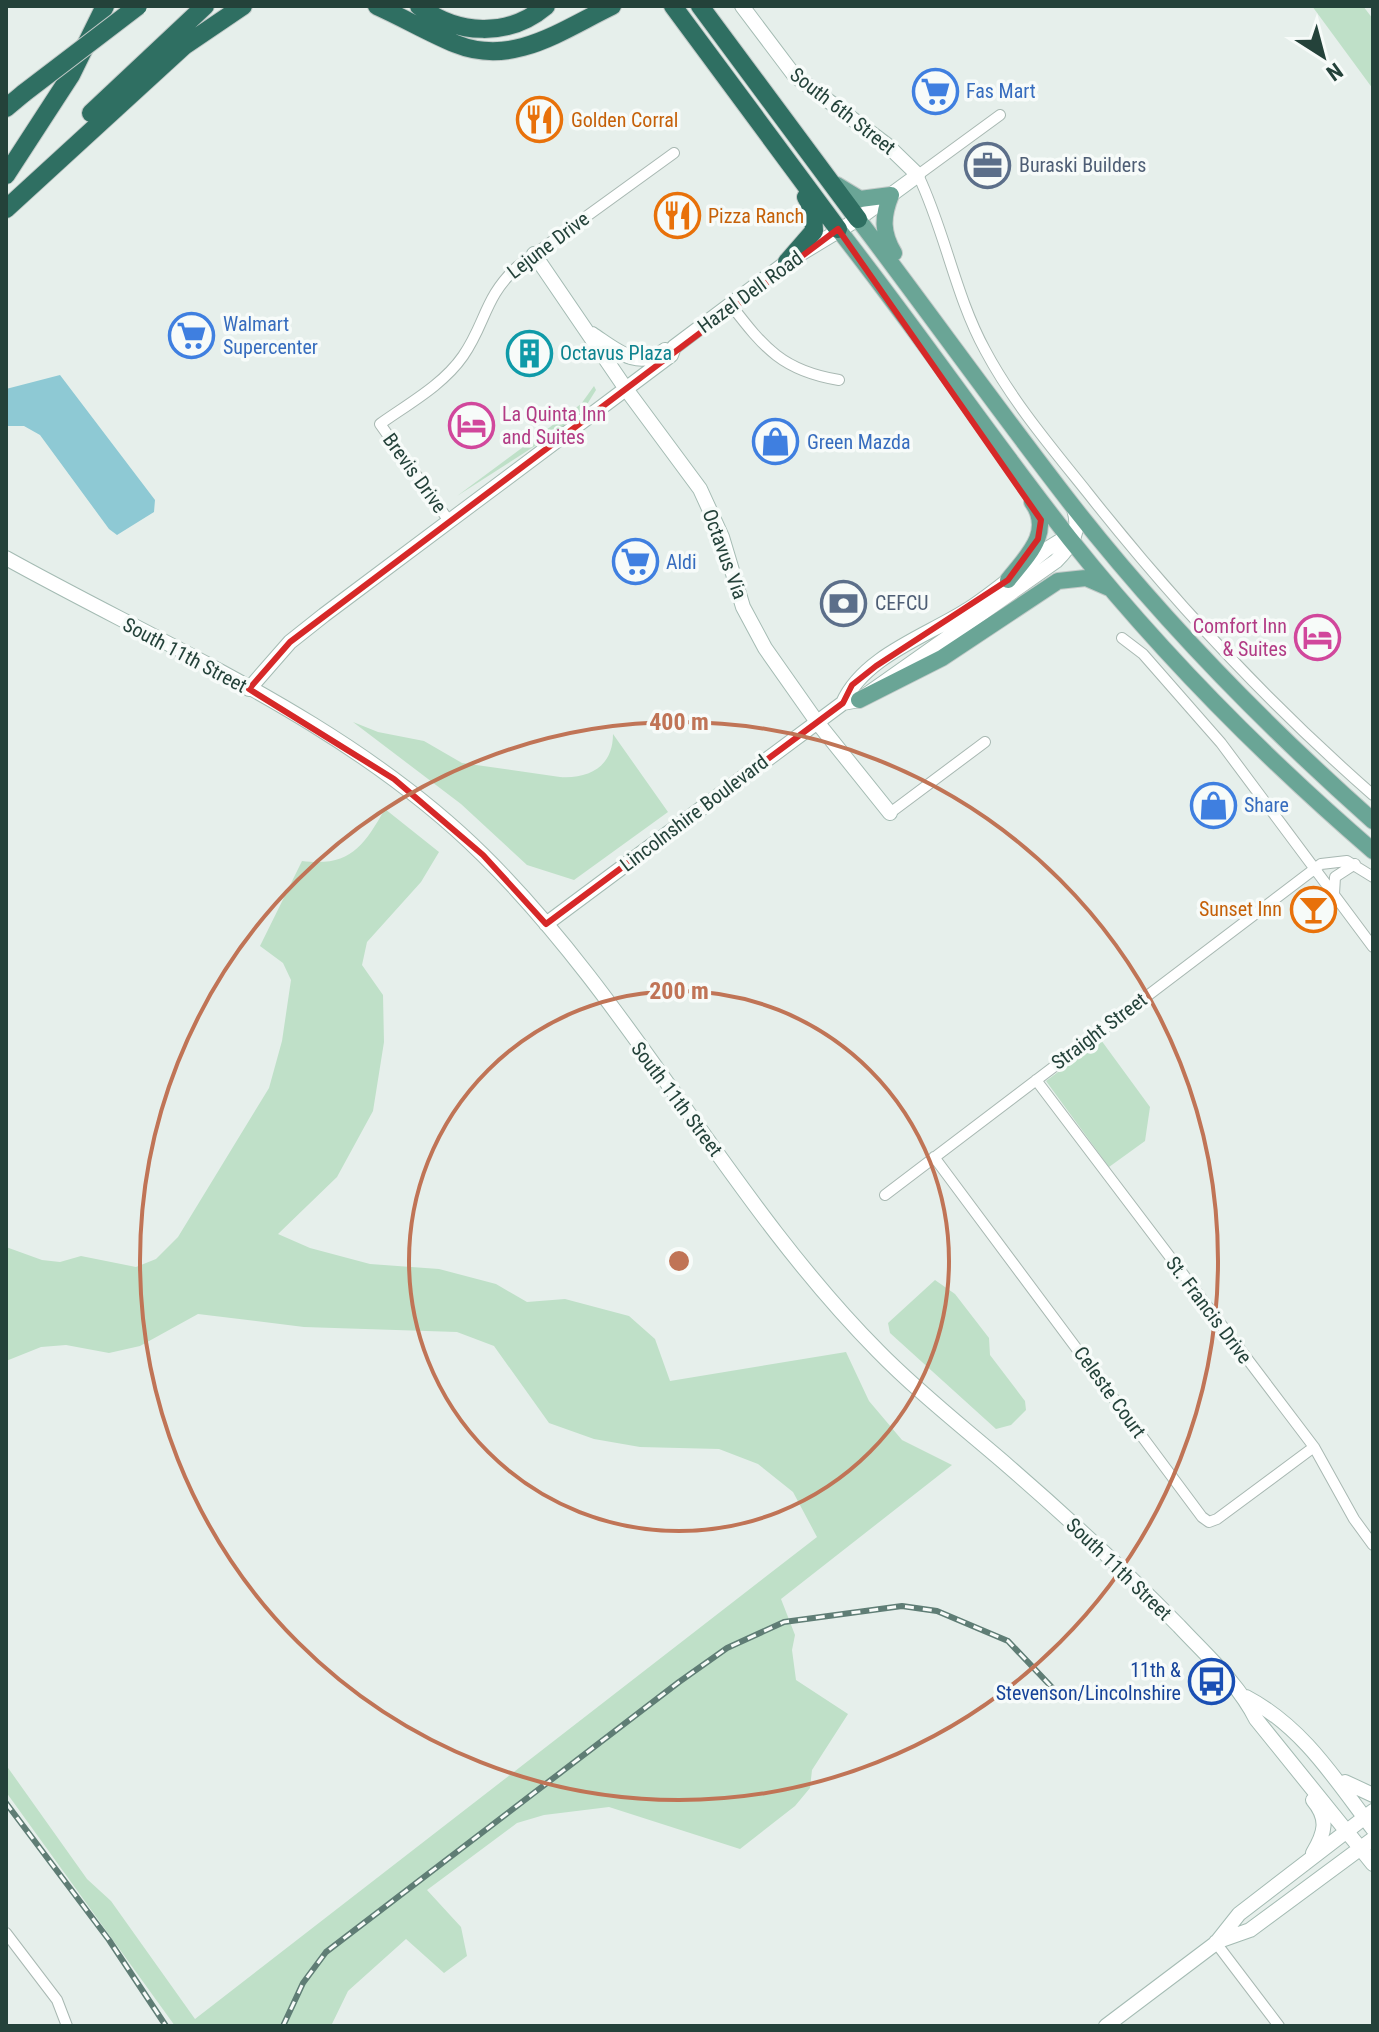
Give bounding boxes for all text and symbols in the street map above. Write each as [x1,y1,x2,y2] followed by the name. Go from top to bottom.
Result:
[1283,16,1363,96] north arrow
[1322,58,1347,86] text: N
[786,62,901,160] street label: South 6th Street
[911,67,959,115] supermarket icon: Fas Mart
[966,79,1036,103] place label: Fas Mart
[516,96,564,144] restaurant icon: Golden Corral
[571,108,678,132] place label: Golden Corral
[964,141,1012,189] office icon: Buraski Builders
[1019,153,1146,177] place label: Buraski Builders
[653,192,701,240] restaurant icon: Pizza Ranch
[708,204,804,228] place label: Pizza Ranch
[502,206,594,284] street label: Lejune Drive
[693,246,807,338] street label: Hazel Dell Road
[168,312,216,360] supermarket icon: Walmart Supercenter
[223,312,318,359] place label: Walmart Supercenter
[505,329,553,377] building icon: Octavus Plaza
[560,341,672,365] place label: Octavus Plaza
[447,401,495,449] hotel icon: La Quinta Inn and Suites
[502,402,606,449] place label: La Quinta Inn and Suites
[752,418,800,466] shop icon: Green Mazda
[378,428,452,518] street label: Brevis Drive
[807,430,911,454] place label: Green Mazda
[698,506,752,602] street label: Octavus Via
[611,538,659,586] supermarket icon: Aldi
[666,550,697,574] place label: Aldi
[820,579,868,627] bank icon: CEFCU
[875,591,928,615] place label: CEFCU
[119,612,251,698] street label: South 11th Street
[1193,614,1287,661] place label: Comfort Inn & Suites
[1294,614,1342,662] hotel icon: Comfort Inn & Suites
[649,708,709,736] text: 400 m
[615,750,773,876] street label: Lincolnshire Boulevard
[1189,781,1237,829] shop icon: Share
[1244,793,1289,817] place label: Share
[1289,885,1337,933] bar icon: Sunset Inn
[1199,897,1282,921] place label: Sunset Inn
[649,977,709,1005] text: 200 m
[1047,987,1151,1075] street label: Straight Street
[626,1037,728,1161] street label: South 11th Street
[665,1247,693,1275] centre of rings
[1161,1252,1257,1368] street label: St. Francis Drive
[1069,1342,1151,1442] street label: Celeste Court
[1061,1513,1177,1625] street label: South 11th Street
[996,1658,1181,1705] place label: 11th & Stevenson/Lincolnshire
[1188,1658,1236,1706] bus stop icon: 11th & Stevenson/Lincolnshire

